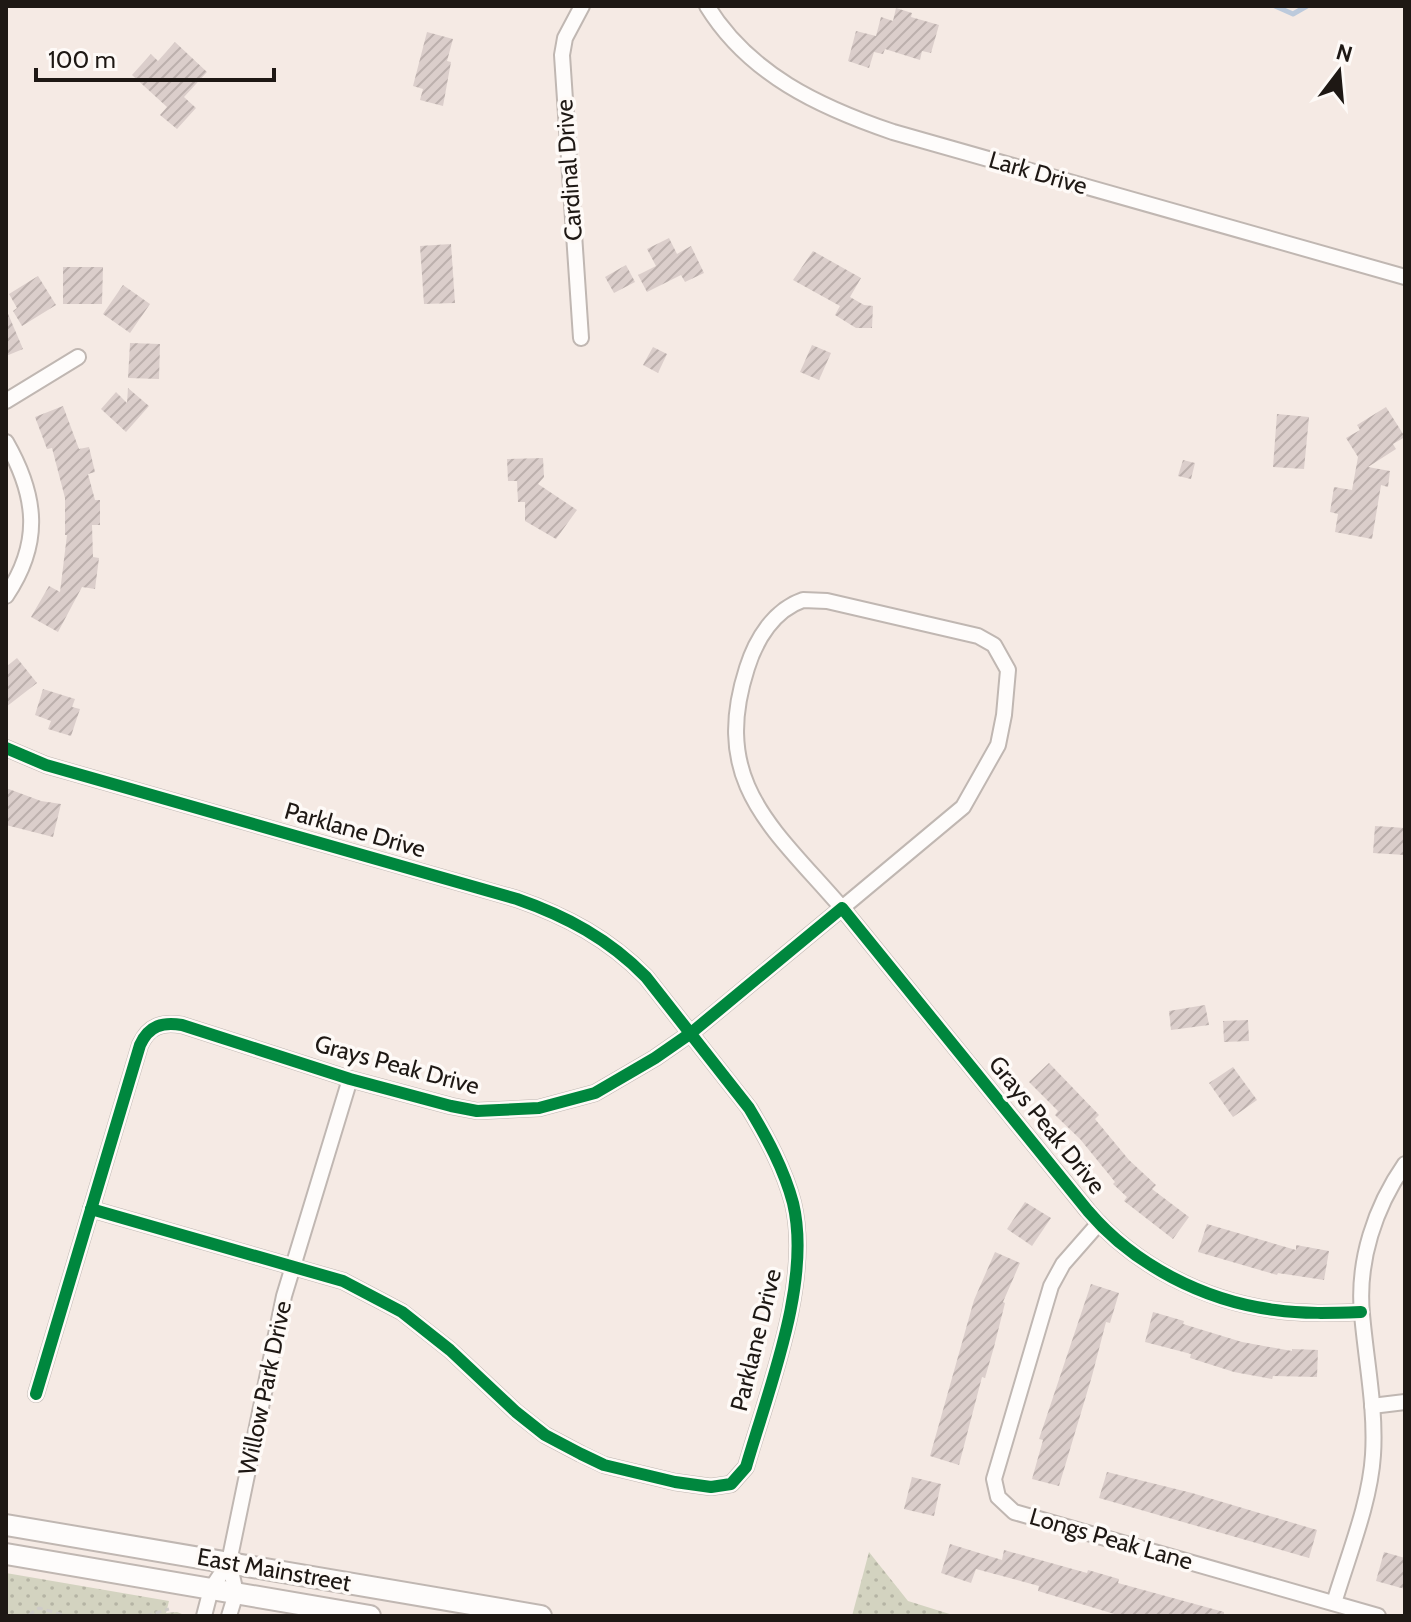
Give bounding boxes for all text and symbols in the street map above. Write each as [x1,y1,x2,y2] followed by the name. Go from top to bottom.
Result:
[36,32,274,82] scale bar
[1299,32,1379,112] north arrow
[1333,38,1356,68] text: N
[48,45,116,74] text: 100 m
[549,98,588,242] street label: Cardinal Drive
[986,145,1091,200] street label: Lark Drive
[281,796,429,863] street label: Parklane Drive
[312,1029,483,1100] street label: Grays Peak Drive
[983,1050,1112,1199] street label: Grays Peak Drive
[724,1266,787,1414] street label: Parklane Drive
[232,1298,297,1478] street label: Willow Park Drive
[1026,1501,1196,1576] street label: Longs Peak Lane
[195,1542,353,1597] street label: East Mainstreet

